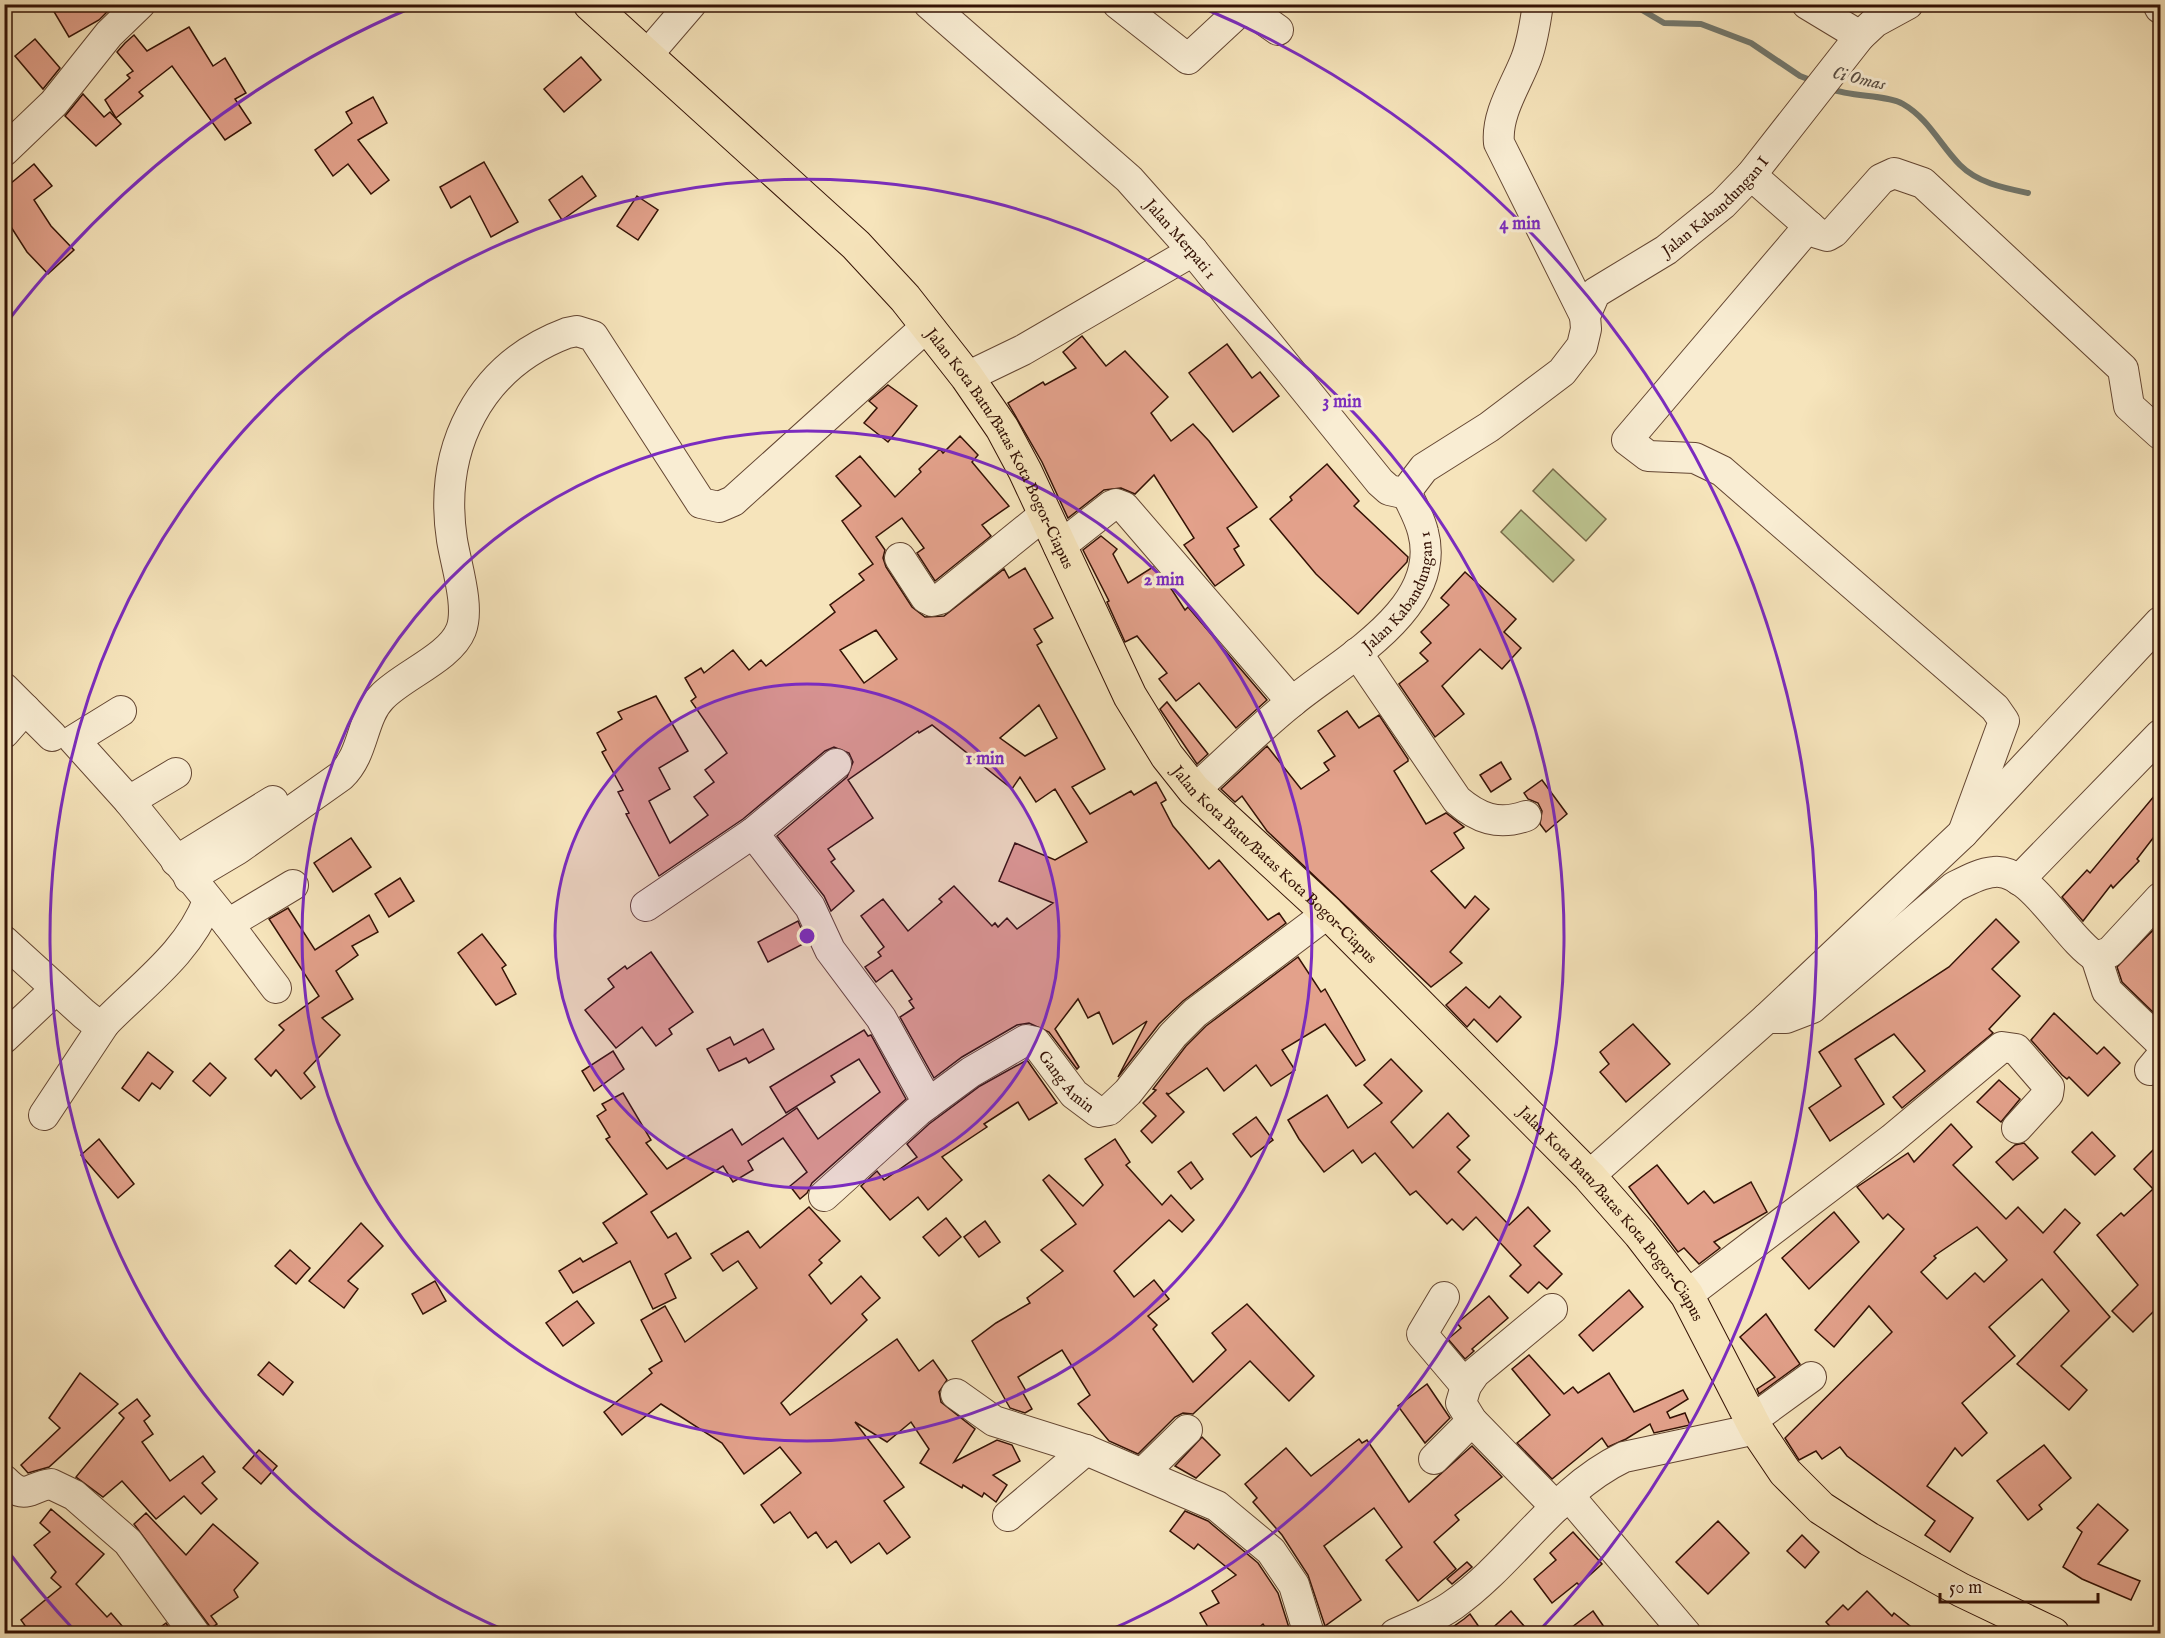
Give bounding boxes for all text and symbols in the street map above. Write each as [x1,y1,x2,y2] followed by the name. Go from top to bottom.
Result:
[1830,62,1888,97] water label: Ci Omas
[1657,153,1774,263] street label: Jalan Kabandungan I
[1138,194,1220,284] street label: Jalan Merpati 1
[1499,213,1541,236] text: 4 min
[919,323,1077,573] street label: Jalan Kota Batu/Batas Kota Bogor–Ciapus
[1323,391,1362,414] text: 3 min
[1358,529,1438,658] street label: Jalan Kabandungan 1
[1144,569,1185,592] text: 2 min
[966,748,1005,771] text: 1 min
[1165,761,1381,969] street label: Jalan Kota Batu/Batas Kota Bogor–Ciapus
[797,926,817,946] centre of rings
[1033,1047,1098,1118] street label: Gang Amin
[1512,1101,1707,1325] street label: Jalan Kota Batu/Batas Kota Bogor–Ciapus
[1940,1566,2098,1604] scale bar
[1949,1577,1982,1600] text: 50 m

